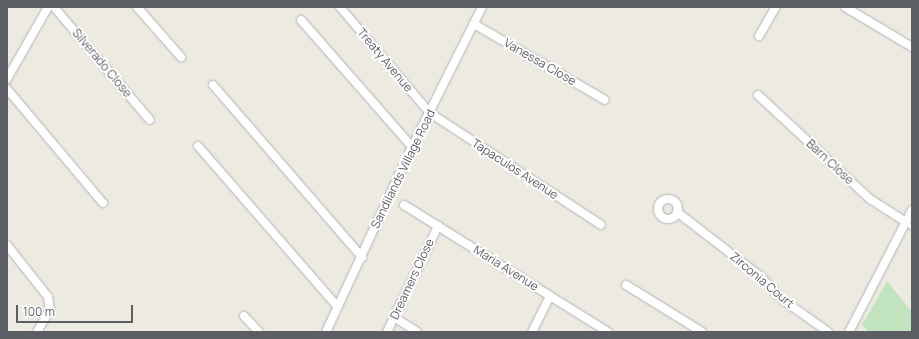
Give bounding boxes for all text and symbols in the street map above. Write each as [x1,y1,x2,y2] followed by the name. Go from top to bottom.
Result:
[354,25,416,95] street label: Treaty Avenue
[69,26,135,100] street label: Silverado Close
[501,36,579,88] street label: Vanessa Close
[368,107,438,231] street label: Sandilands Village Road
[469,136,561,202] street label: Tapaculos Avenue
[803,136,857,188] street label: Barn Close
[387,236,437,322] street label: Dreamers Close
[471,242,541,294] street label: Maria Avenue
[727,249,797,311] street label: Zirconia Court
[18,297,135,323] scale bar
[23,303,55,320] text: 100 m

